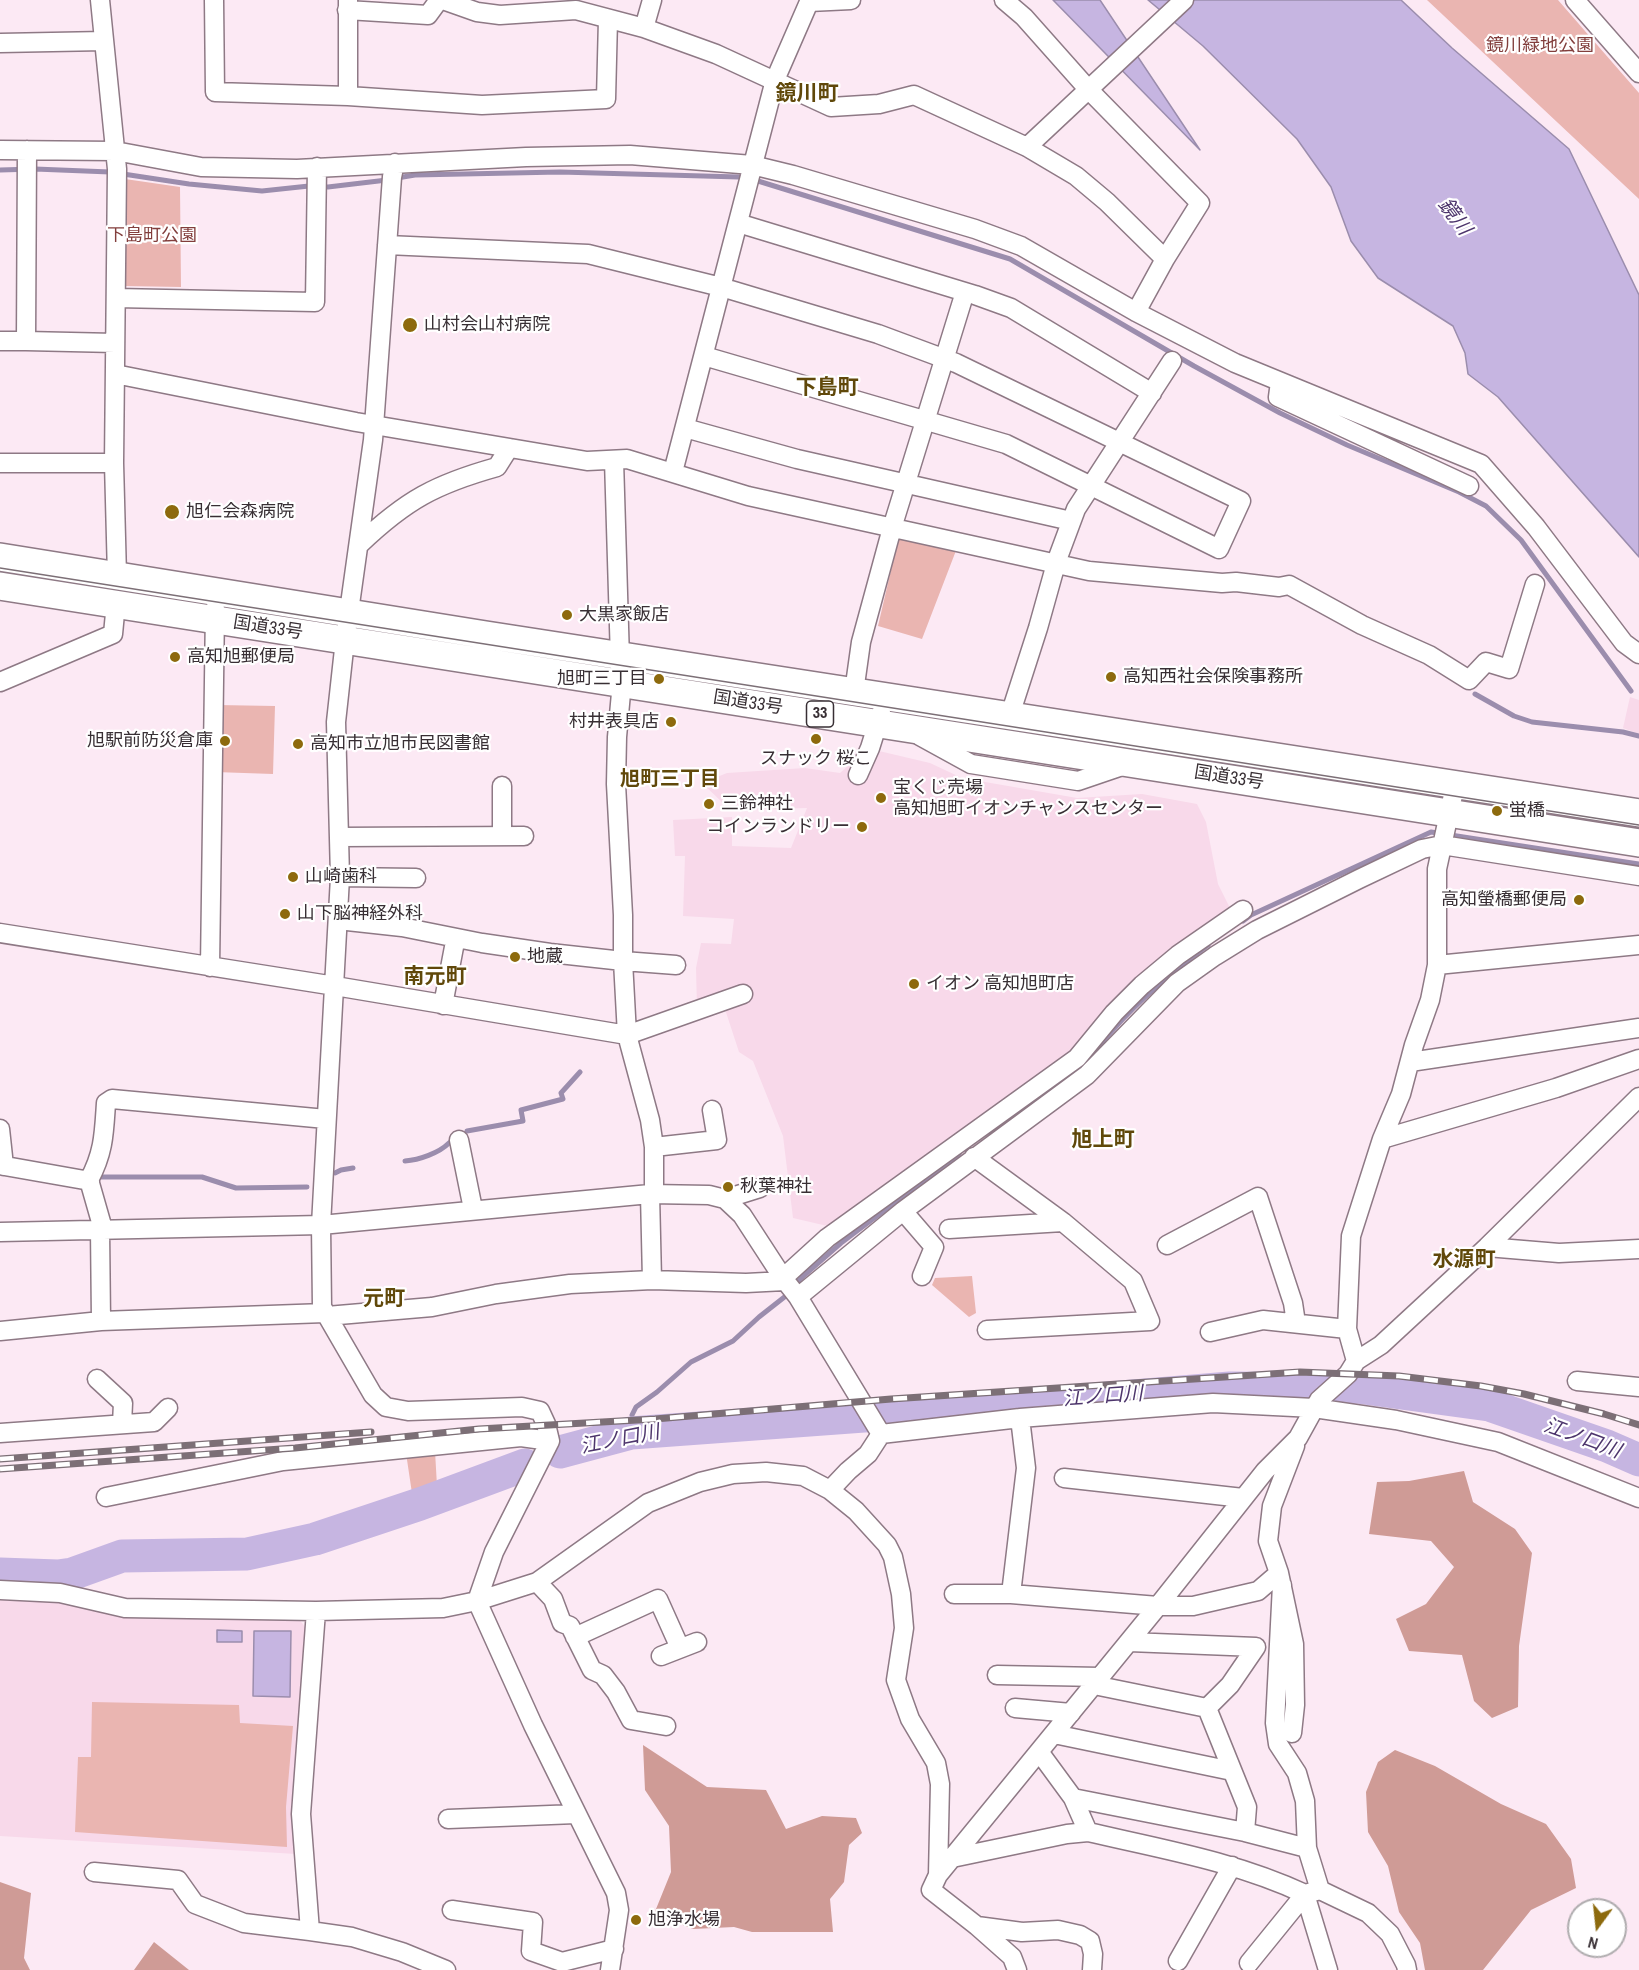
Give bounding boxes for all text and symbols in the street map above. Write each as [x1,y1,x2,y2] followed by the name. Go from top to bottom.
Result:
[1486,35,1594,57] park label: 鏡川緑地公園
[776,81,838,107] district label: 鏡川町
[1432,194,1476,240] water label: 鏡川
[107,225,197,247] park label: 下島町公園
[424,314,550,336] place label: 山村会山村病院
[401,316,419,334] marker: 山村会山村病院
[796,375,858,401] district label: 下島町
[186,501,294,523] place label: 旭仁会森病院
[163,503,181,521] marker: 旭仁会森病院
[579,604,669,626] place label: 大黒家飯店
[560,608,574,622] marker: 大黒家飯店
[232,612,304,644] street label: 国道33号
[187,646,295,668] place label: 高知旭郵便局
[168,650,182,664] marker: 高知旭郵便局
[1123,666,1303,688] place label: 高知西社会保険事務所
[557,668,647,690] place label: 旭町三丁目
[1104,670,1118,684] marker: 高知西社会保険事務所
[652,672,666,686] marker: 旭町三丁目
[712,687,784,719] street label: 国道33号
[806,701,834,727] road number: 33
[569,711,659,733] place label: 村井表具店
[664,715,678,729] marker: 村井表具店
[87,730,213,752] place label: 旭駅前防災倉庫
[809,732,823,746] marker: スナック 桜こ
[310,733,490,755] place label: 高知市立旭市民図書館
[218,734,232,748] marker: 旭駅前防災倉庫
[291,737,305,751] marker: 高知市立旭市民図書館
[760,748,872,770] place label: スナック 桜こ
[1193,762,1265,794] street label: 国道33号
[620,768,720,792] district label: 旭町三丁目
[893,777,1163,820] place label: 宝くじ売場 高知旭町イオンチャンスセンター
[874,791,888,805] marker: 宝くじ売場 高知旭町イオンチャンスセンター
[721,793,793,815] place label: 三鈴神社
[702,797,716,811] marker: 三鈴神社
[1509,800,1545,822] place label: 蛍橋
[1490,804,1504,818] marker: 蛍橋
[706,816,850,838] place label: コインランドリー
[855,820,869,834] marker: コインランドリー
[305,866,377,888] place label: 山崎歯科
[286,870,300,884] marker: 山崎歯科
[1441,889,1567,911] place label: 高知螢橋郵便局
[1572,893,1586,907] marker: 高知螢橋郵便局
[297,903,423,925] place label: 山下脳神経外科
[278,907,292,921] marker: 山下脳神経外科
[527,946,563,968] place label: 地蔵
[508,950,522,964] marker: 地蔵
[404,964,466,990] district label: 南元町
[926,973,1074,995] place label: イオン 高知旭町店
[907,977,921,991] marker: イオン 高知旭町店
[1072,1127,1134,1153] district label: 旭上町
[740,1176,812,1198] place label: 秋葉神社
[721,1180,735,1194] marker: 秋葉神社
[1433,1247,1495,1273] district label: 水源町
[363,1286,405,1312] district label: 元町
[1062,1382,1144,1412] water label: 江ノ口川
[1540,1414,1624,1464] water label: 江ノ口川
[578,1421,662,1459] water label: 江ノ口川
[1567,1898,1627,1958] north arrow
[648,1909,720,1931] place label: 旭浄水場
[629,1913,643,1927] marker: 旭浄水場
[1585,1932,1600,1955] text: N

